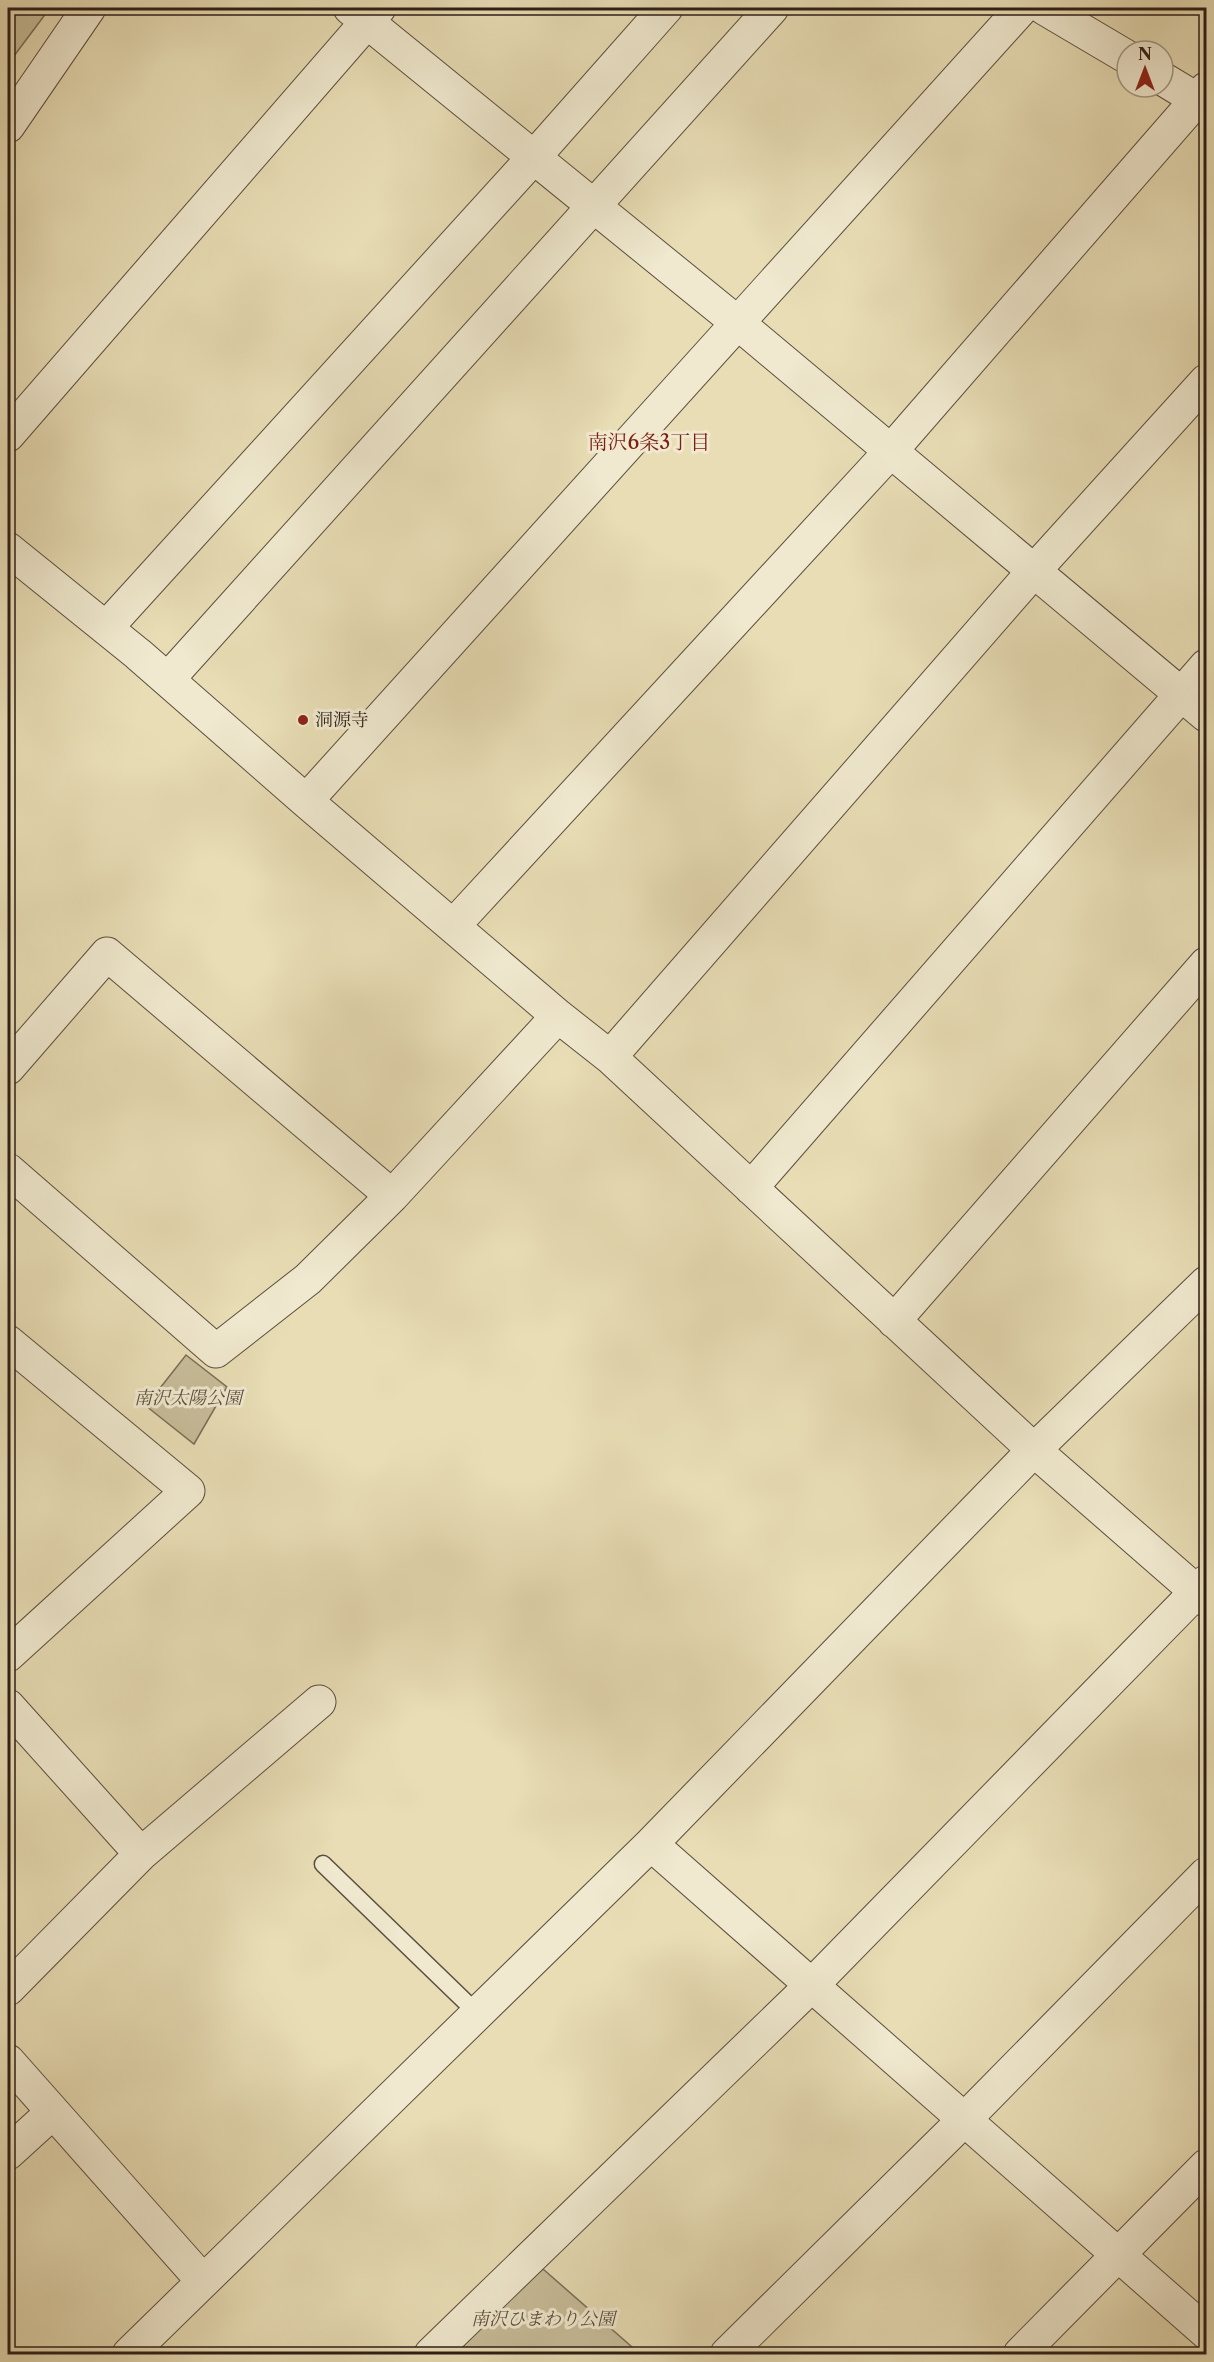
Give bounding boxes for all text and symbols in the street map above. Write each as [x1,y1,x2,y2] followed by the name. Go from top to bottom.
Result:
[1115,39,1175,99] north arrow
[1138,44,1152,64] text: N
[588,430,710,454] district label: 南沢6条3丁目
[315,709,369,731] place label: 洞源寺
[296,713,310,727] marker: 洞源寺
[134,1387,245,1409] park label: 南沢太陽公園
[471,2308,618,2330] park label: 南沢ひまわり公園

